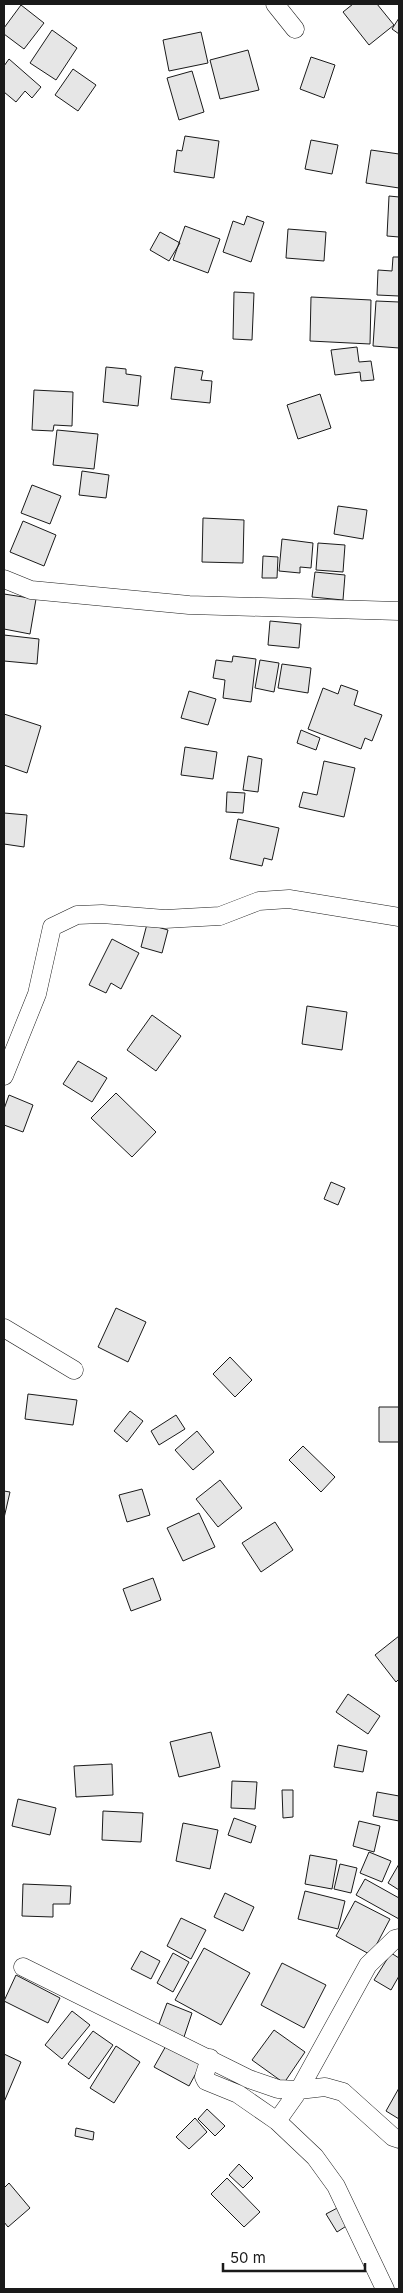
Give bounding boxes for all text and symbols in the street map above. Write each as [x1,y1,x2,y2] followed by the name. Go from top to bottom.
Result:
[223,2240,366,2272] scale bar
[230,2248,266,2267] text: 50 m

